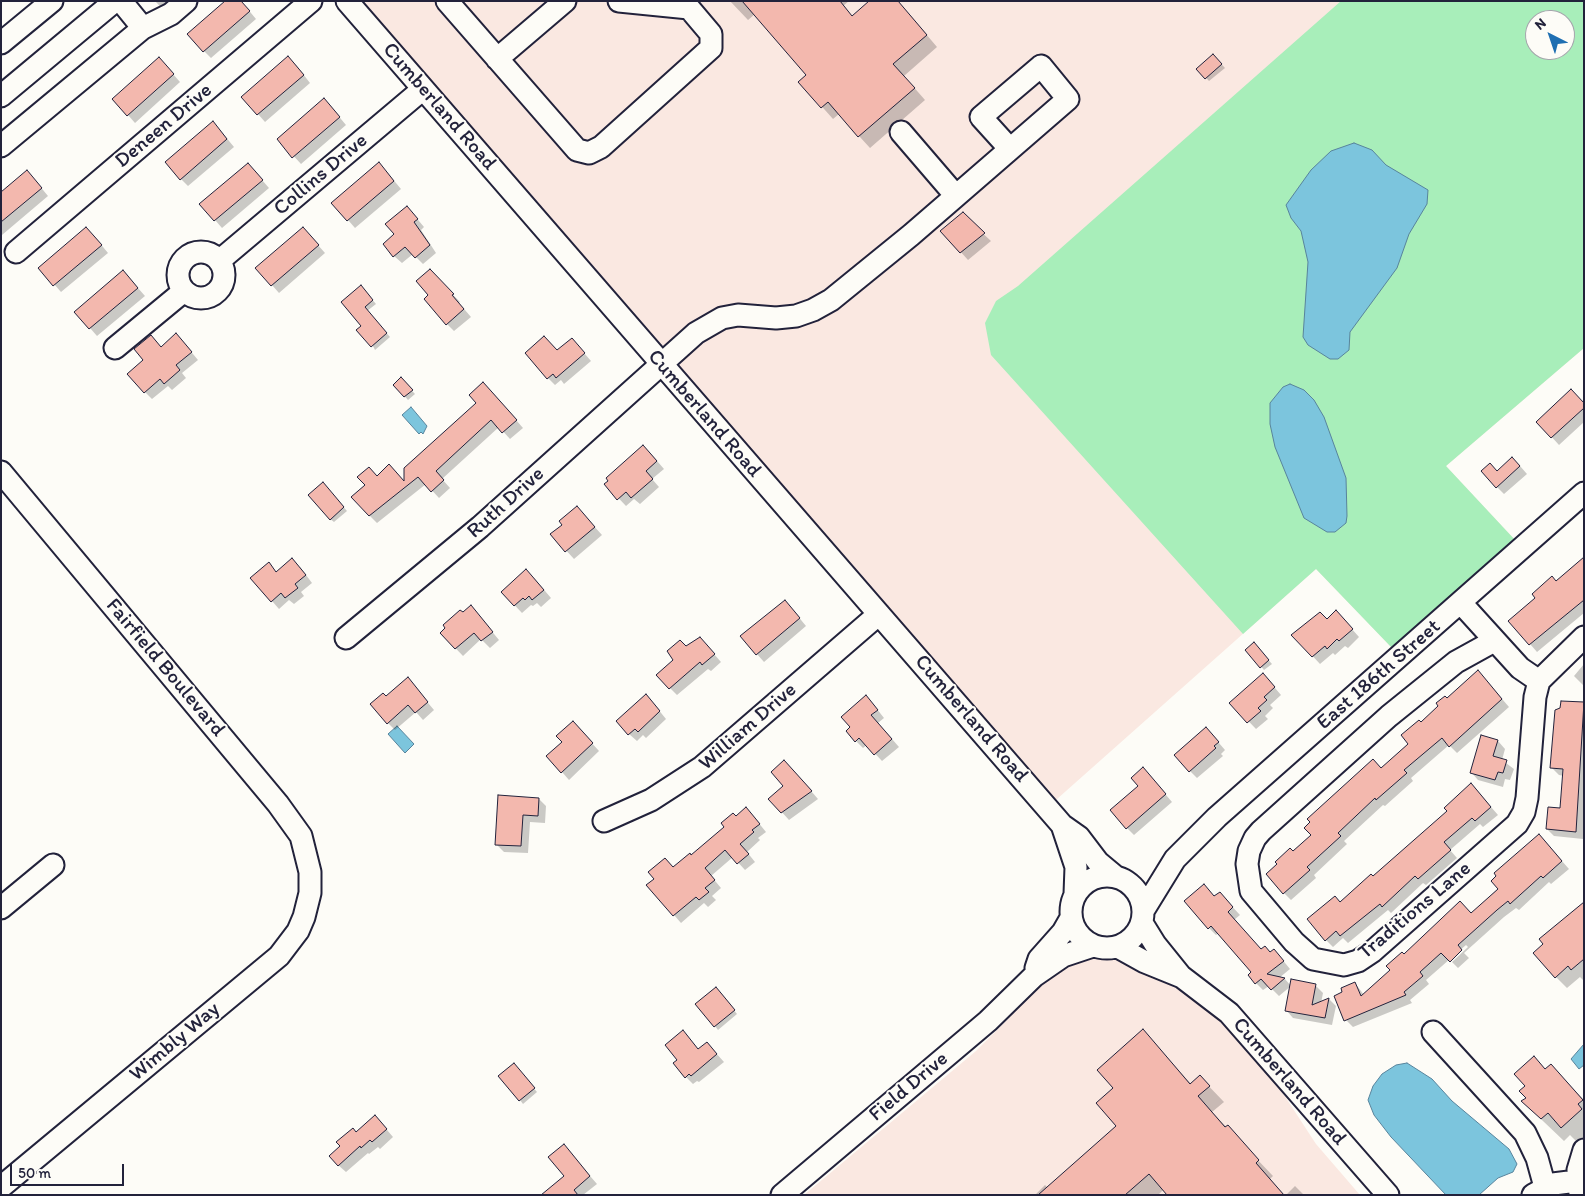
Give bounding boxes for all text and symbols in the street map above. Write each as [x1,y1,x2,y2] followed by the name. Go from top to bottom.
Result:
[1525,10,1575,60] north arrow
[1531,15,1550,34] text: N
[377,38,501,176] street label: Cumberland Road
[110,78,218,174] street label: Deneen Drive
[269,128,373,222] street label: Collins Drive
[642,345,766,483] street label: Cumberland Road
[462,462,550,544] street label: Ruth Drive
[100,594,230,742] street label: Fairfield Boulevard
[1312,614,1446,736] street label: East 186th Street
[909,650,1033,788] street label: Cumberland Road
[694,678,802,776] street label: William Drive
[1353,857,1477,965] street label: Traditions Lane
[125,997,225,1087] street label: Wimbly Way
[1227,1013,1351,1151] street label: Cumberland Road
[864,1047,954,1127] street label: Field Drive
[12,1154,126,1186] scale bar
[18,1164,51,1182] text: 50 m

